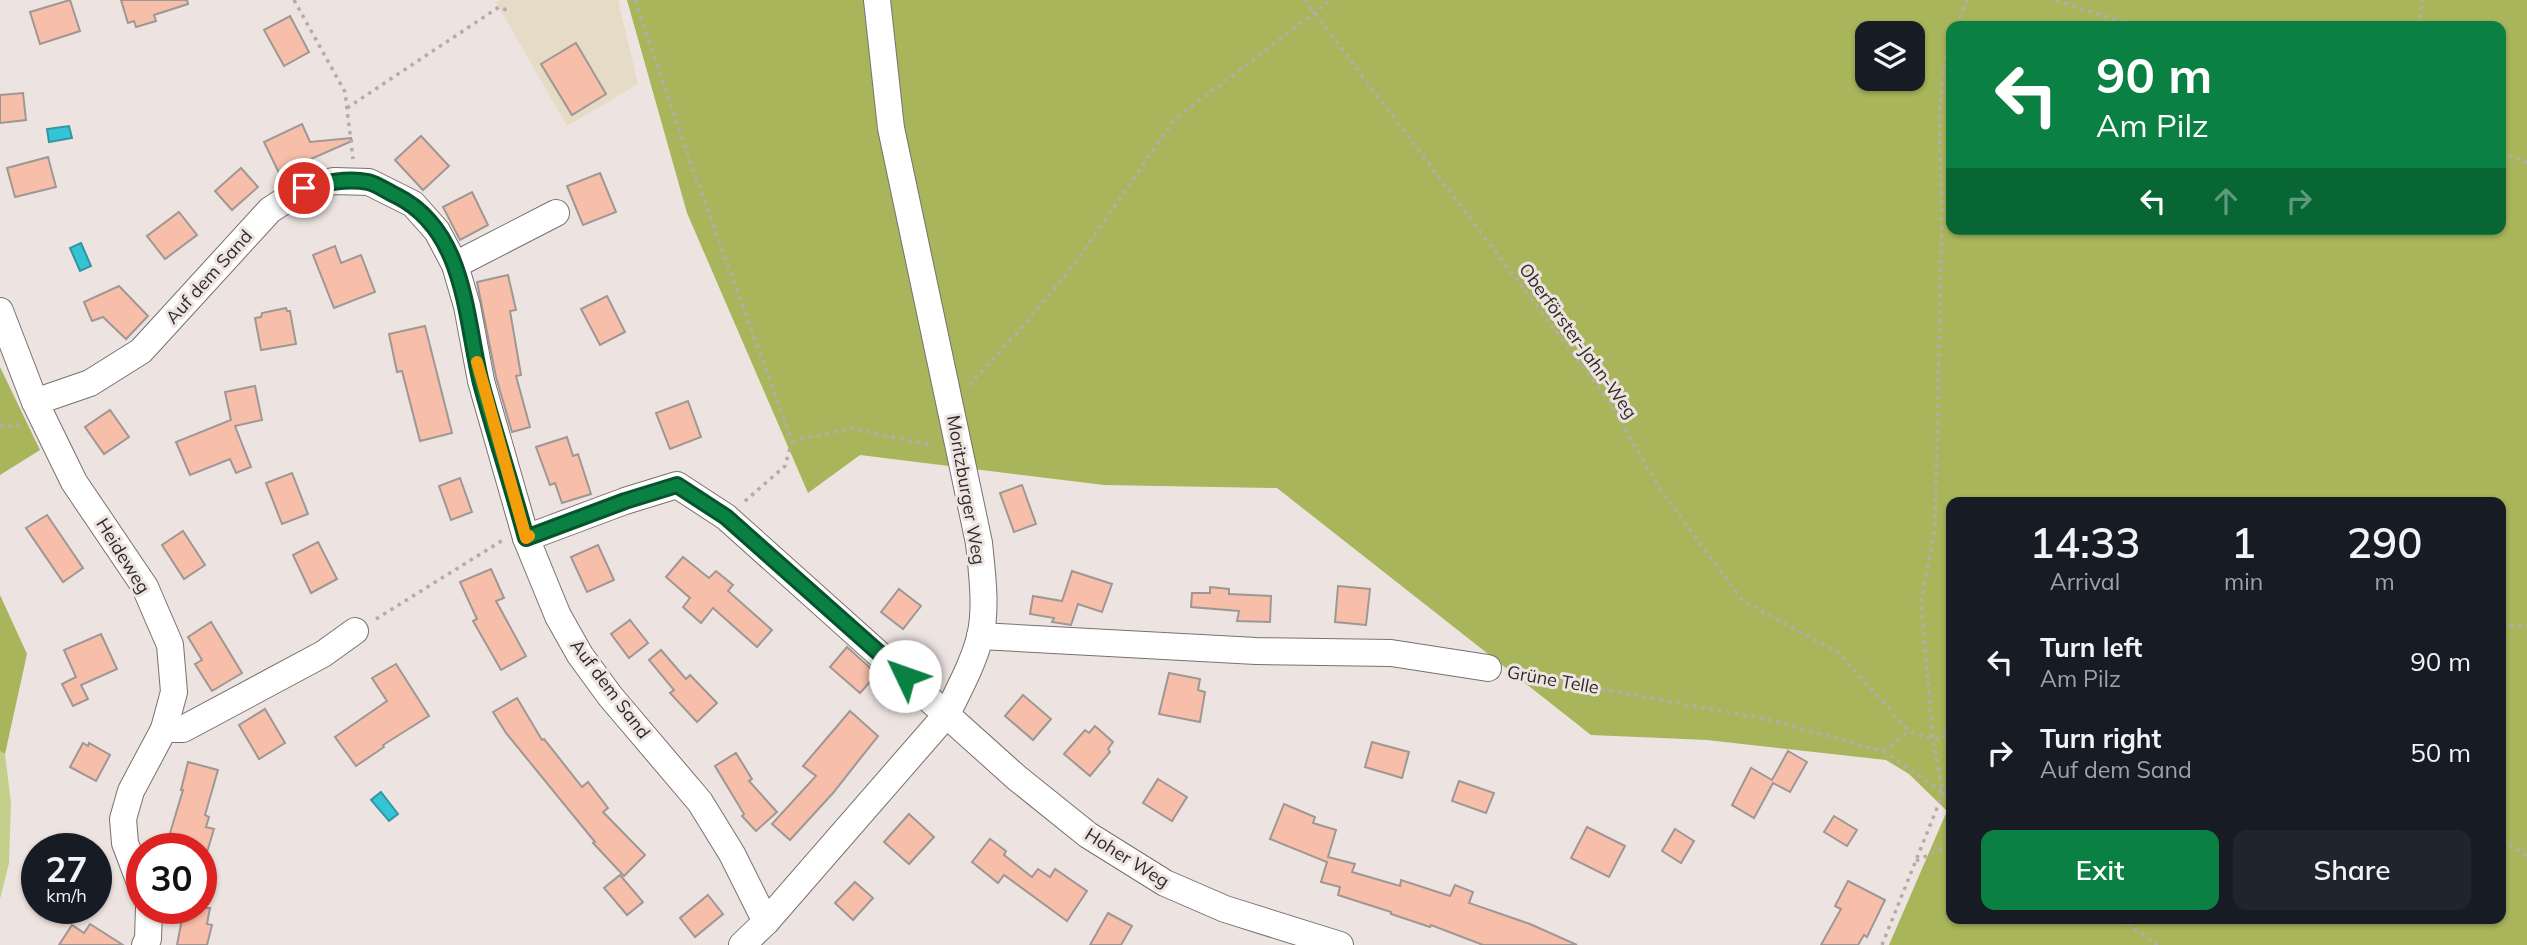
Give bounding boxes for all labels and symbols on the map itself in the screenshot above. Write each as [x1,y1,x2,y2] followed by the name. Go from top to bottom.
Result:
[274,158,334,218] pin
[160,225,257,329] street label: Auf dem Sand
[1514,258,1643,423] street label: Oberförster-Jahn-Weg
[942,413,991,566] street label: Moritzburger Weg
[91,514,156,598] street label: Heideweg
[565,634,655,743] street label: Auf dem Sand
[868,639,942,713] position arrow
[1505,660,1601,699] street label: Grüne Telle
[1081,823,1174,893] street label: Hoher Weg
[126,833,217,924] speed limit sign: 30

